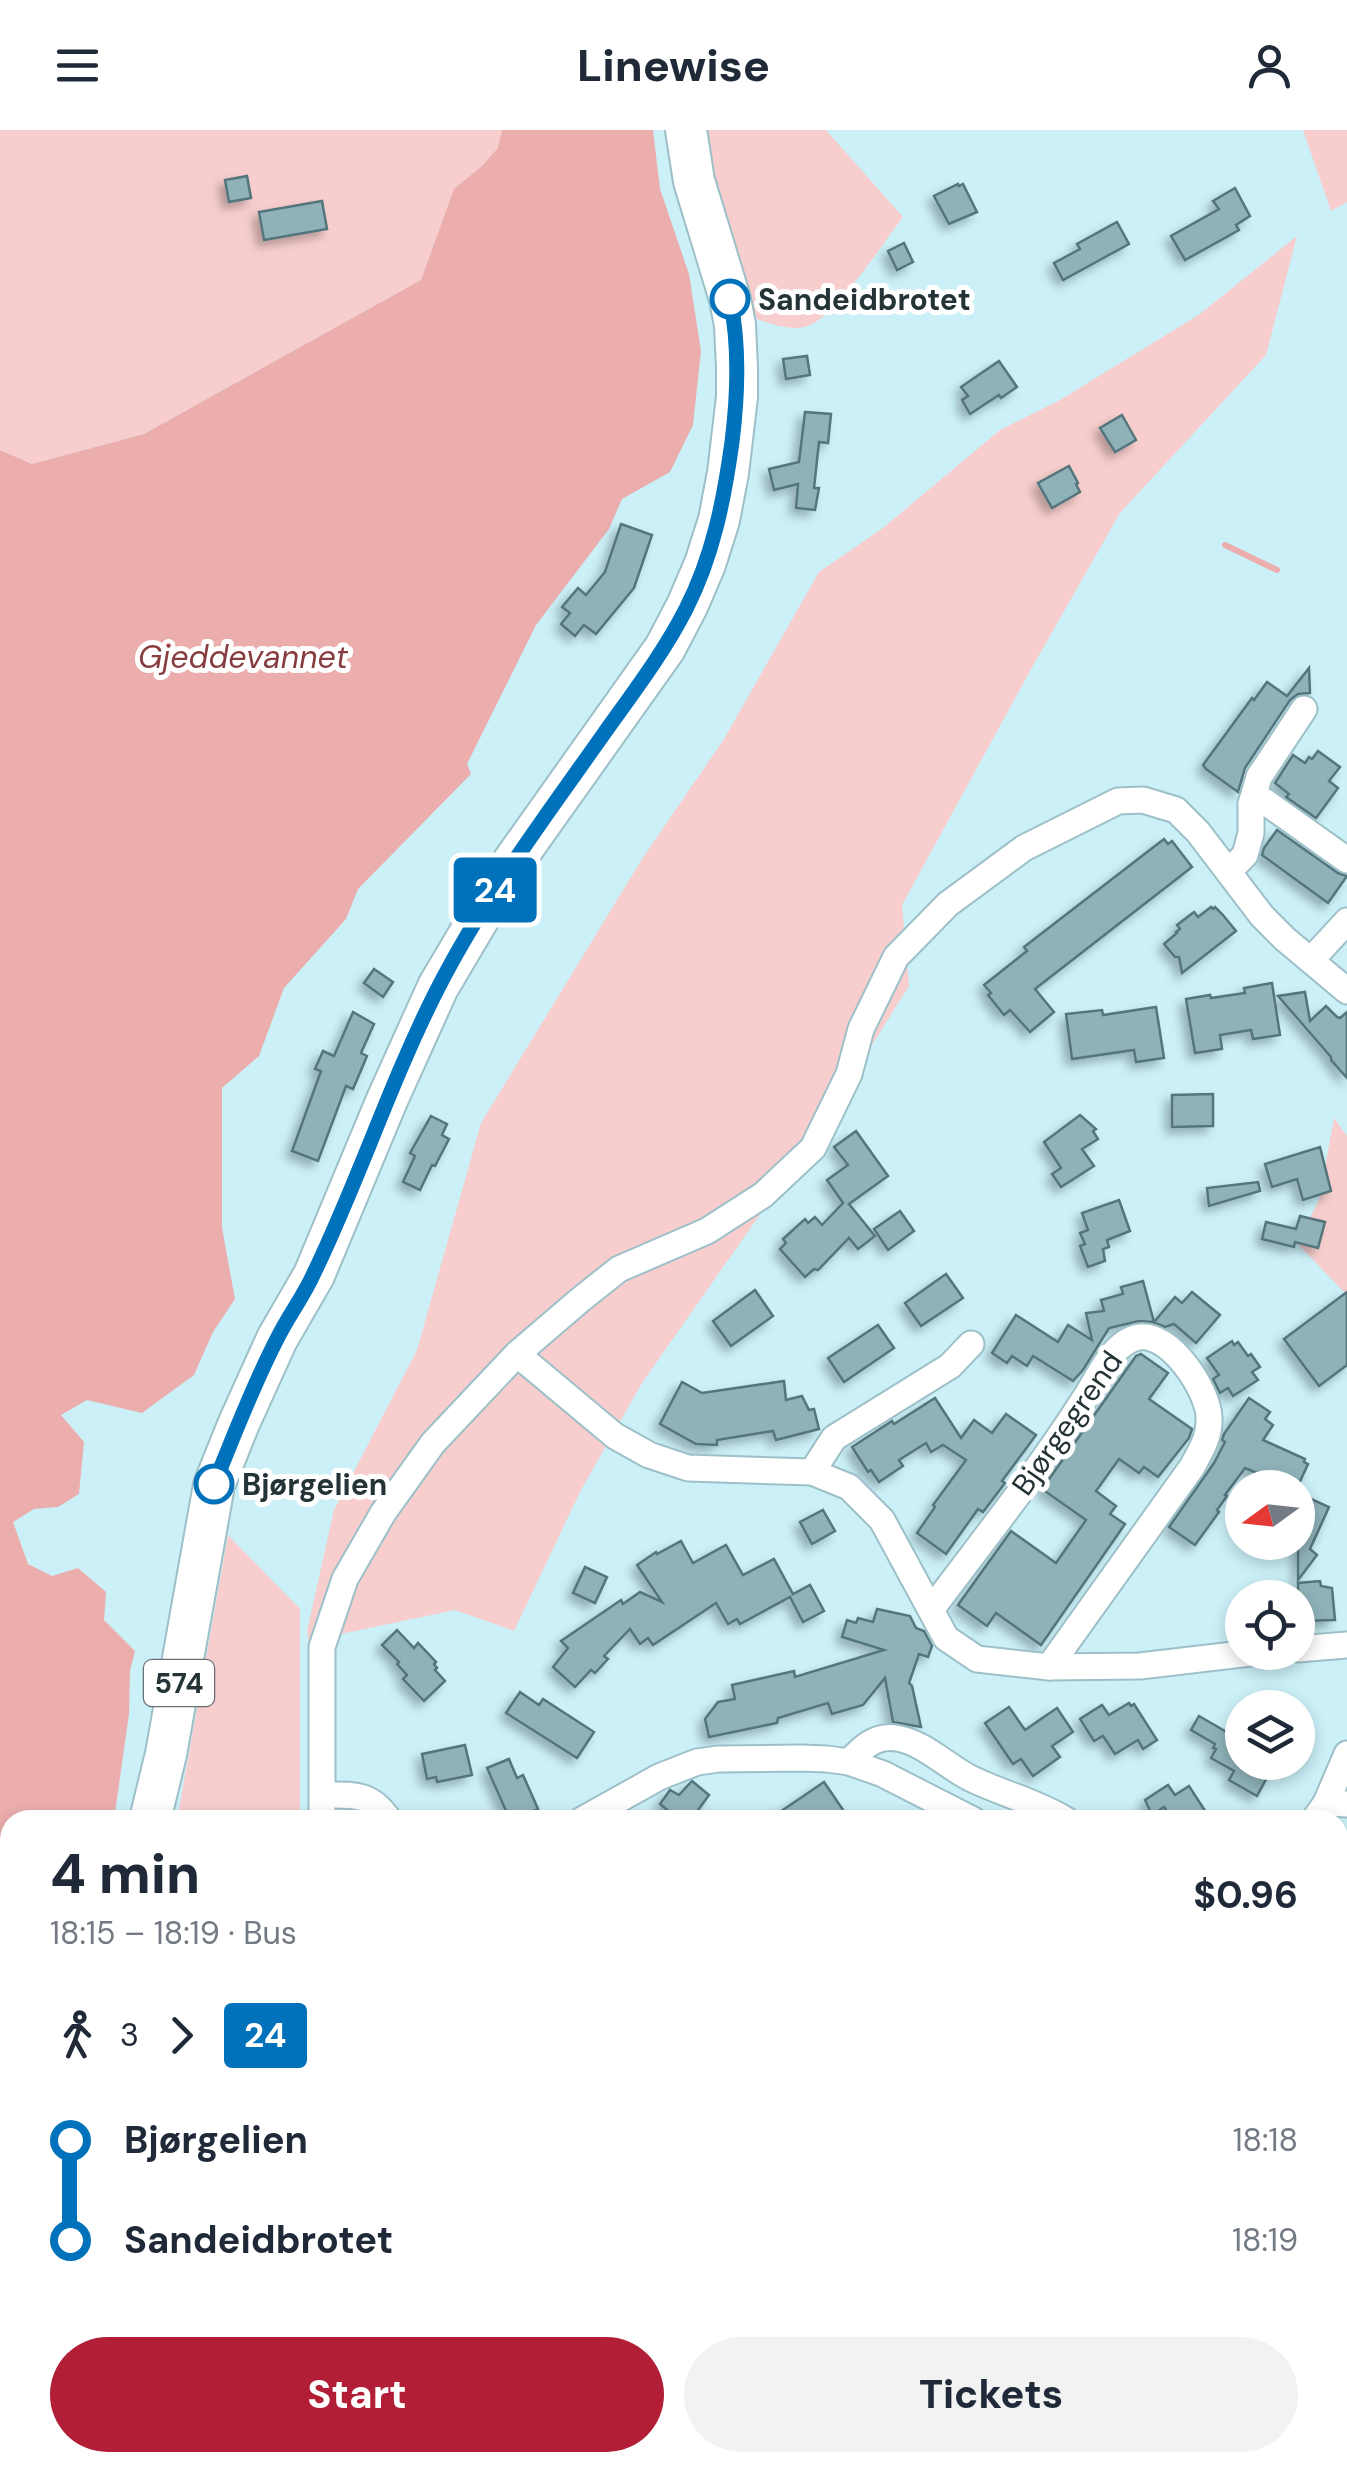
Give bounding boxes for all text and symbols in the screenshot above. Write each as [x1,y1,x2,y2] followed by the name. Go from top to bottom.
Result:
[577,36,770,95] text: Linewise
[50,38,105,93] icon: menu
[1242,38,1297,93] icon: person
[711,280,749,318] marker: Sandeidbrotet
[758,280,971,319] place label: Sandeidbrotet
[138,636,349,678] water label: Gjeddevannet
[450,858,540,922] line badge: 24
[474,867,516,913] text: 24
[1003,1343,1131,1503] street label: Bjørgegrend
[195,1465,233,1503] marker: Bjørgelien
[242,1465,387,1504] place label: Bjørgelien
[1225,1470,1315,1560] north arrow
[1225,1470,1315,1780] map controls
[1225,1580,1315,1670] button: locate
[144,1660,214,1706] road number: 574
[1225,1690,1315,1780] button: layers
[50,1838,200,1910] text: 4 min
[1193,1870,1298,1920] text: $0.96
[50,1912,297,1954] text: 18:15 – 18:19 · Bus
[50,2008,105,2063] icon: walk
[154,2008,209,2063] icon: forward
[244,2012,287,2058] text: 24
[120,2014,139,2056] text: 3
[124,2115,308,2165] text: Bjørgelien
[1233,2119,1298,2161] text: 18:18
[124,2215,393,2265] text: Sandeidbrotet
[1232,2219,1298,2261] text: 18:19
[50,2337,664,2452] button: Start
[684,2337,1298,2452] button: Tickets

